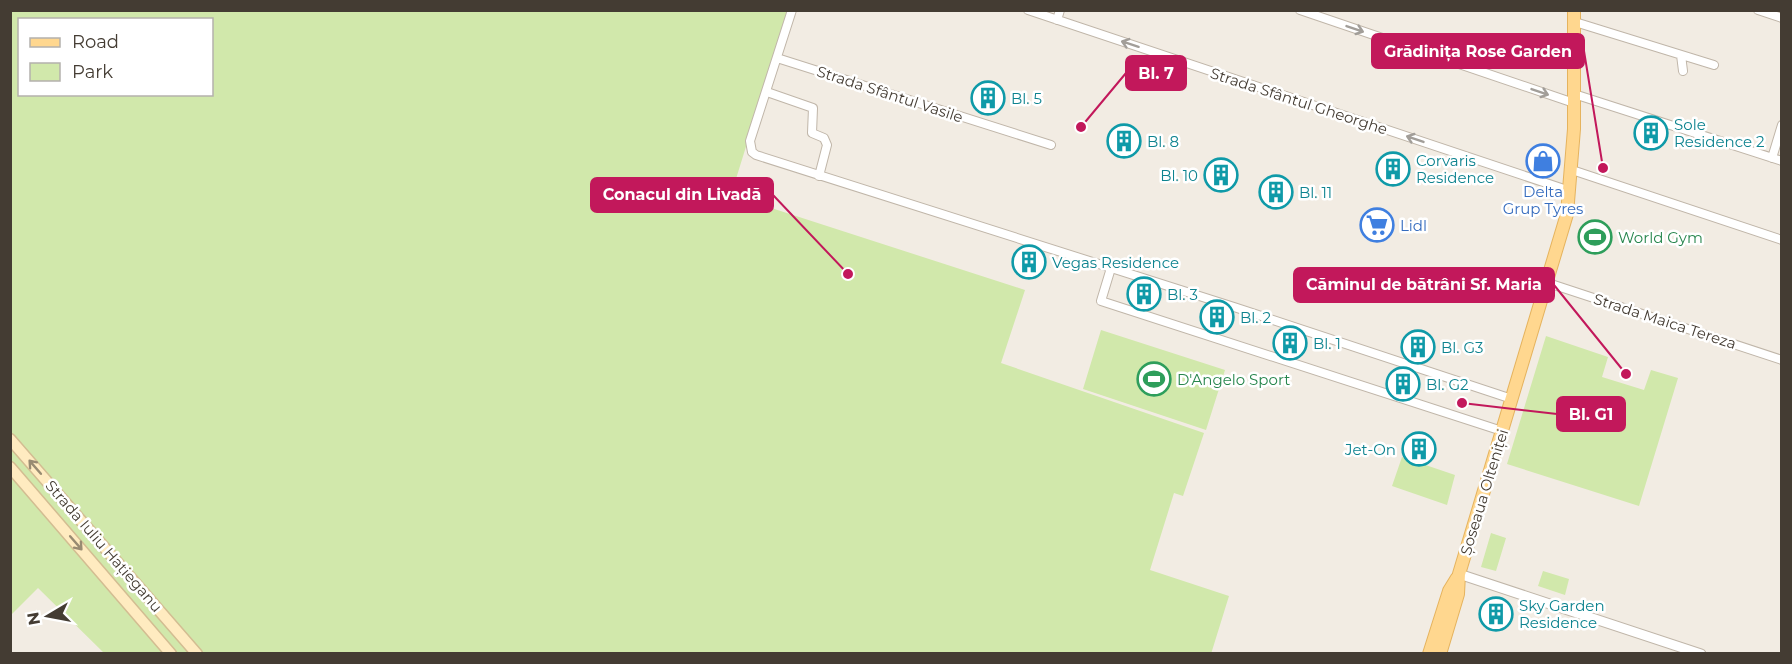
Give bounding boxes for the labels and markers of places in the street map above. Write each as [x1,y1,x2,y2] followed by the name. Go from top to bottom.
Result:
[1372,34,1584,68] callout: Grădinița Rose Garden
[1126,56,1186,90] callout: Bl. 7
[970,80,1006,116] building icon: Bl. 5
[1011,89,1042,108] place label: Bl. 5
[1633,115,1669,151] building icon: Sole Residence 2
[1674,115,1764,151] place label: Sole Residence 2
[1106,123,1142,159] building icon: Bl. 8
[1147,132,1179,151] place label: Bl. 8
[1525,143,1561,179] shop icon: Delta Grup Tyres
[1375,151,1411,187] building icon: Corvaris Residence
[1416,151,1494,187] place label: Corvaris Residence
[1203,157,1239,193] building icon: Bl. 10
[1160,166,1198,185] place label: Bl. 10
[1258,174,1294,210] building icon: Bl. 11
[591,178,773,212] callout: Conacul din Livadă
[1503,182,1583,218] place label: Delta Grup Tyres
[1299,183,1332,202] place label: Bl. 11
[1359,207,1395,243] supermarket icon: Lidl
[1400,216,1427,235] place label: Lidl
[1577,219,1613,255] sports icon: World Gym
[1618,228,1703,247] place label: World Gym
[1011,244,1047,280] building icon: Vegas Residence
[1052,253,1179,272] place label: Vegas Residence
[1294,268,1554,302] callout: Căminul de bătrâni Sf. Maria
[1126,276,1162,312] building icon: Bl. 3
[1167,285,1198,304] place label: Bl. 3
[1199,299,1235,335] building icon: Bl. 2
[1240,308,1271,327] place label: Bl. 2
[1272,325,1308,361] building icon: Bl. 1
[1400,329,1436,365] building icon: Bl. G3
[1313,334,1341,353] place label: Bl. 1
[1441,338,1484,357] place label: Bl. G3
[1136,361,1172,397] sports icon: D'Angelo Sport
[1385,366,1421,402] building icon: Bl. G2
[1177,370,1290,389] place label: D'Angelo Sport
[1426,375,1469,394] place label: Bl. G2
[1557,397,1625,431] callout: Bl. G1
[1401,431,1437,467] building icon: Jet-On
[1344,440,1396,459] place label: Jet-On
[1478,596,1514,632] building icon: Sky Garden Residence
[1519,596,1605,632] place label: Sky Garden Residence

